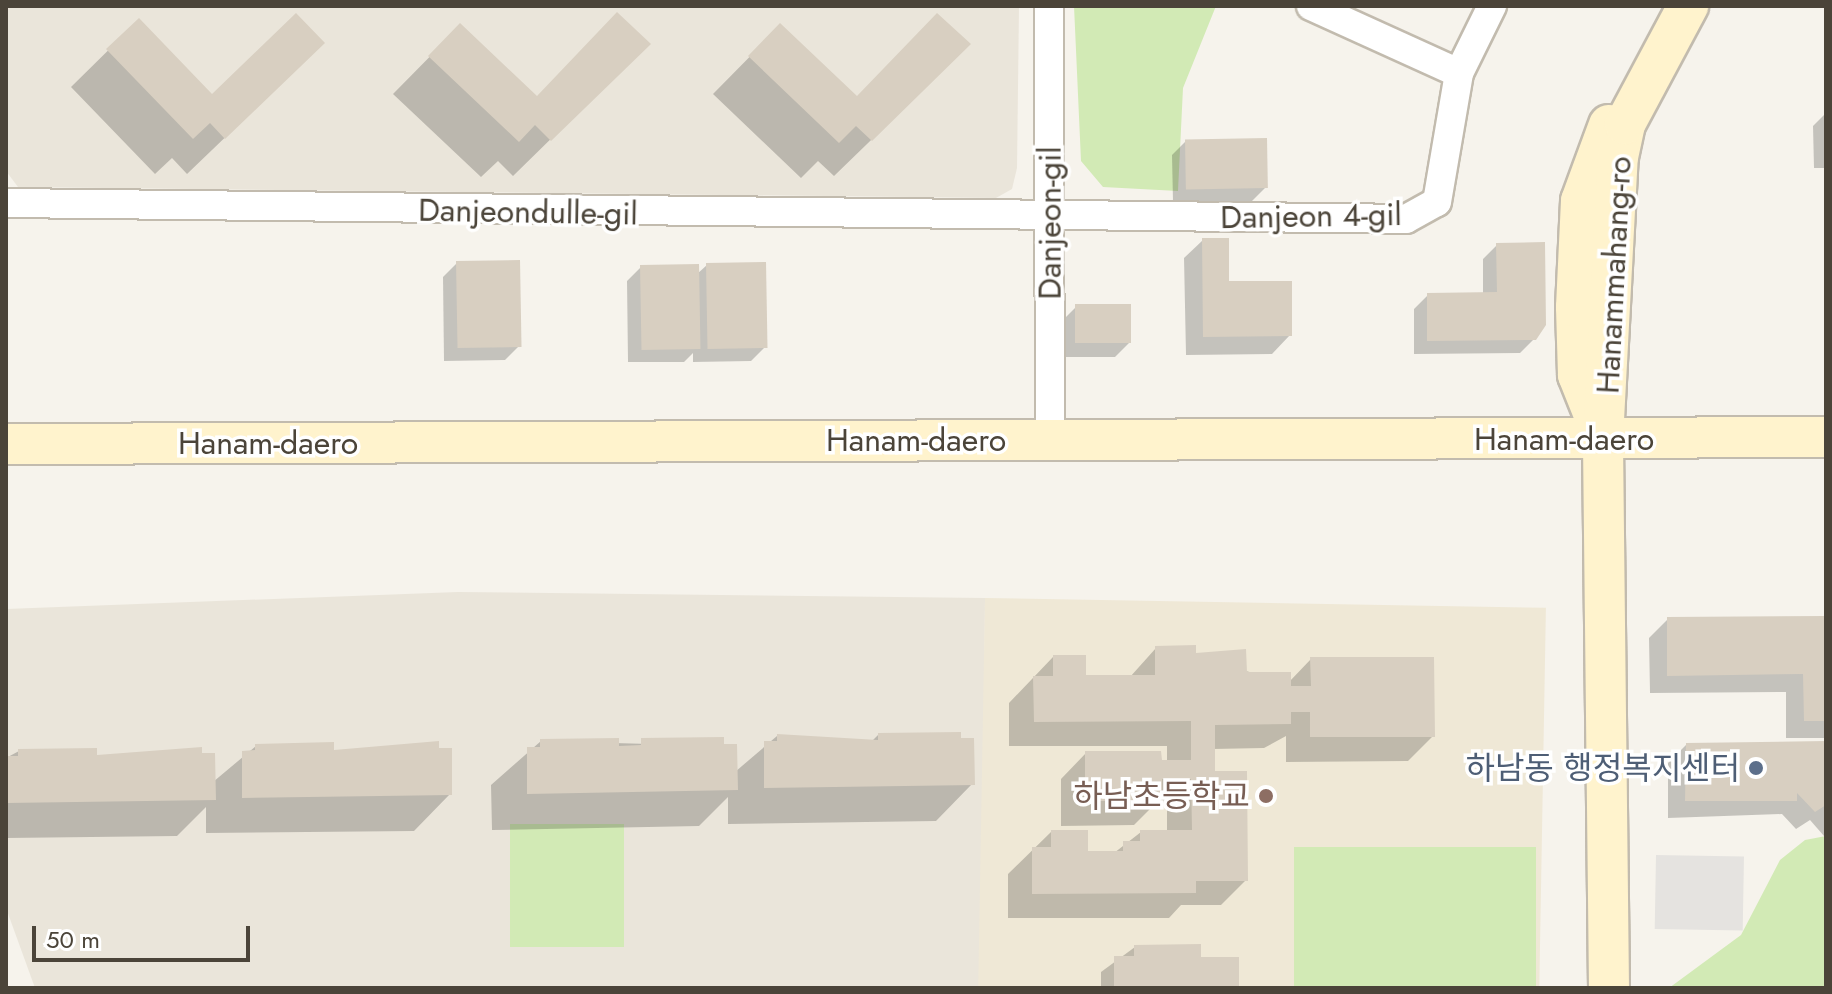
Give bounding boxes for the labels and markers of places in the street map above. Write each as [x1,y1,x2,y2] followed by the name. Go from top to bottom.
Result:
[1465,749,1740,787] place label: 하남동 행정복지센터
[1747,759,1765,777] marker: 하남동 행정복지센터
[1073,777,1250,815] place label: 하남초등학교
[1257,787,1275,805] marker: 하남초등학교

